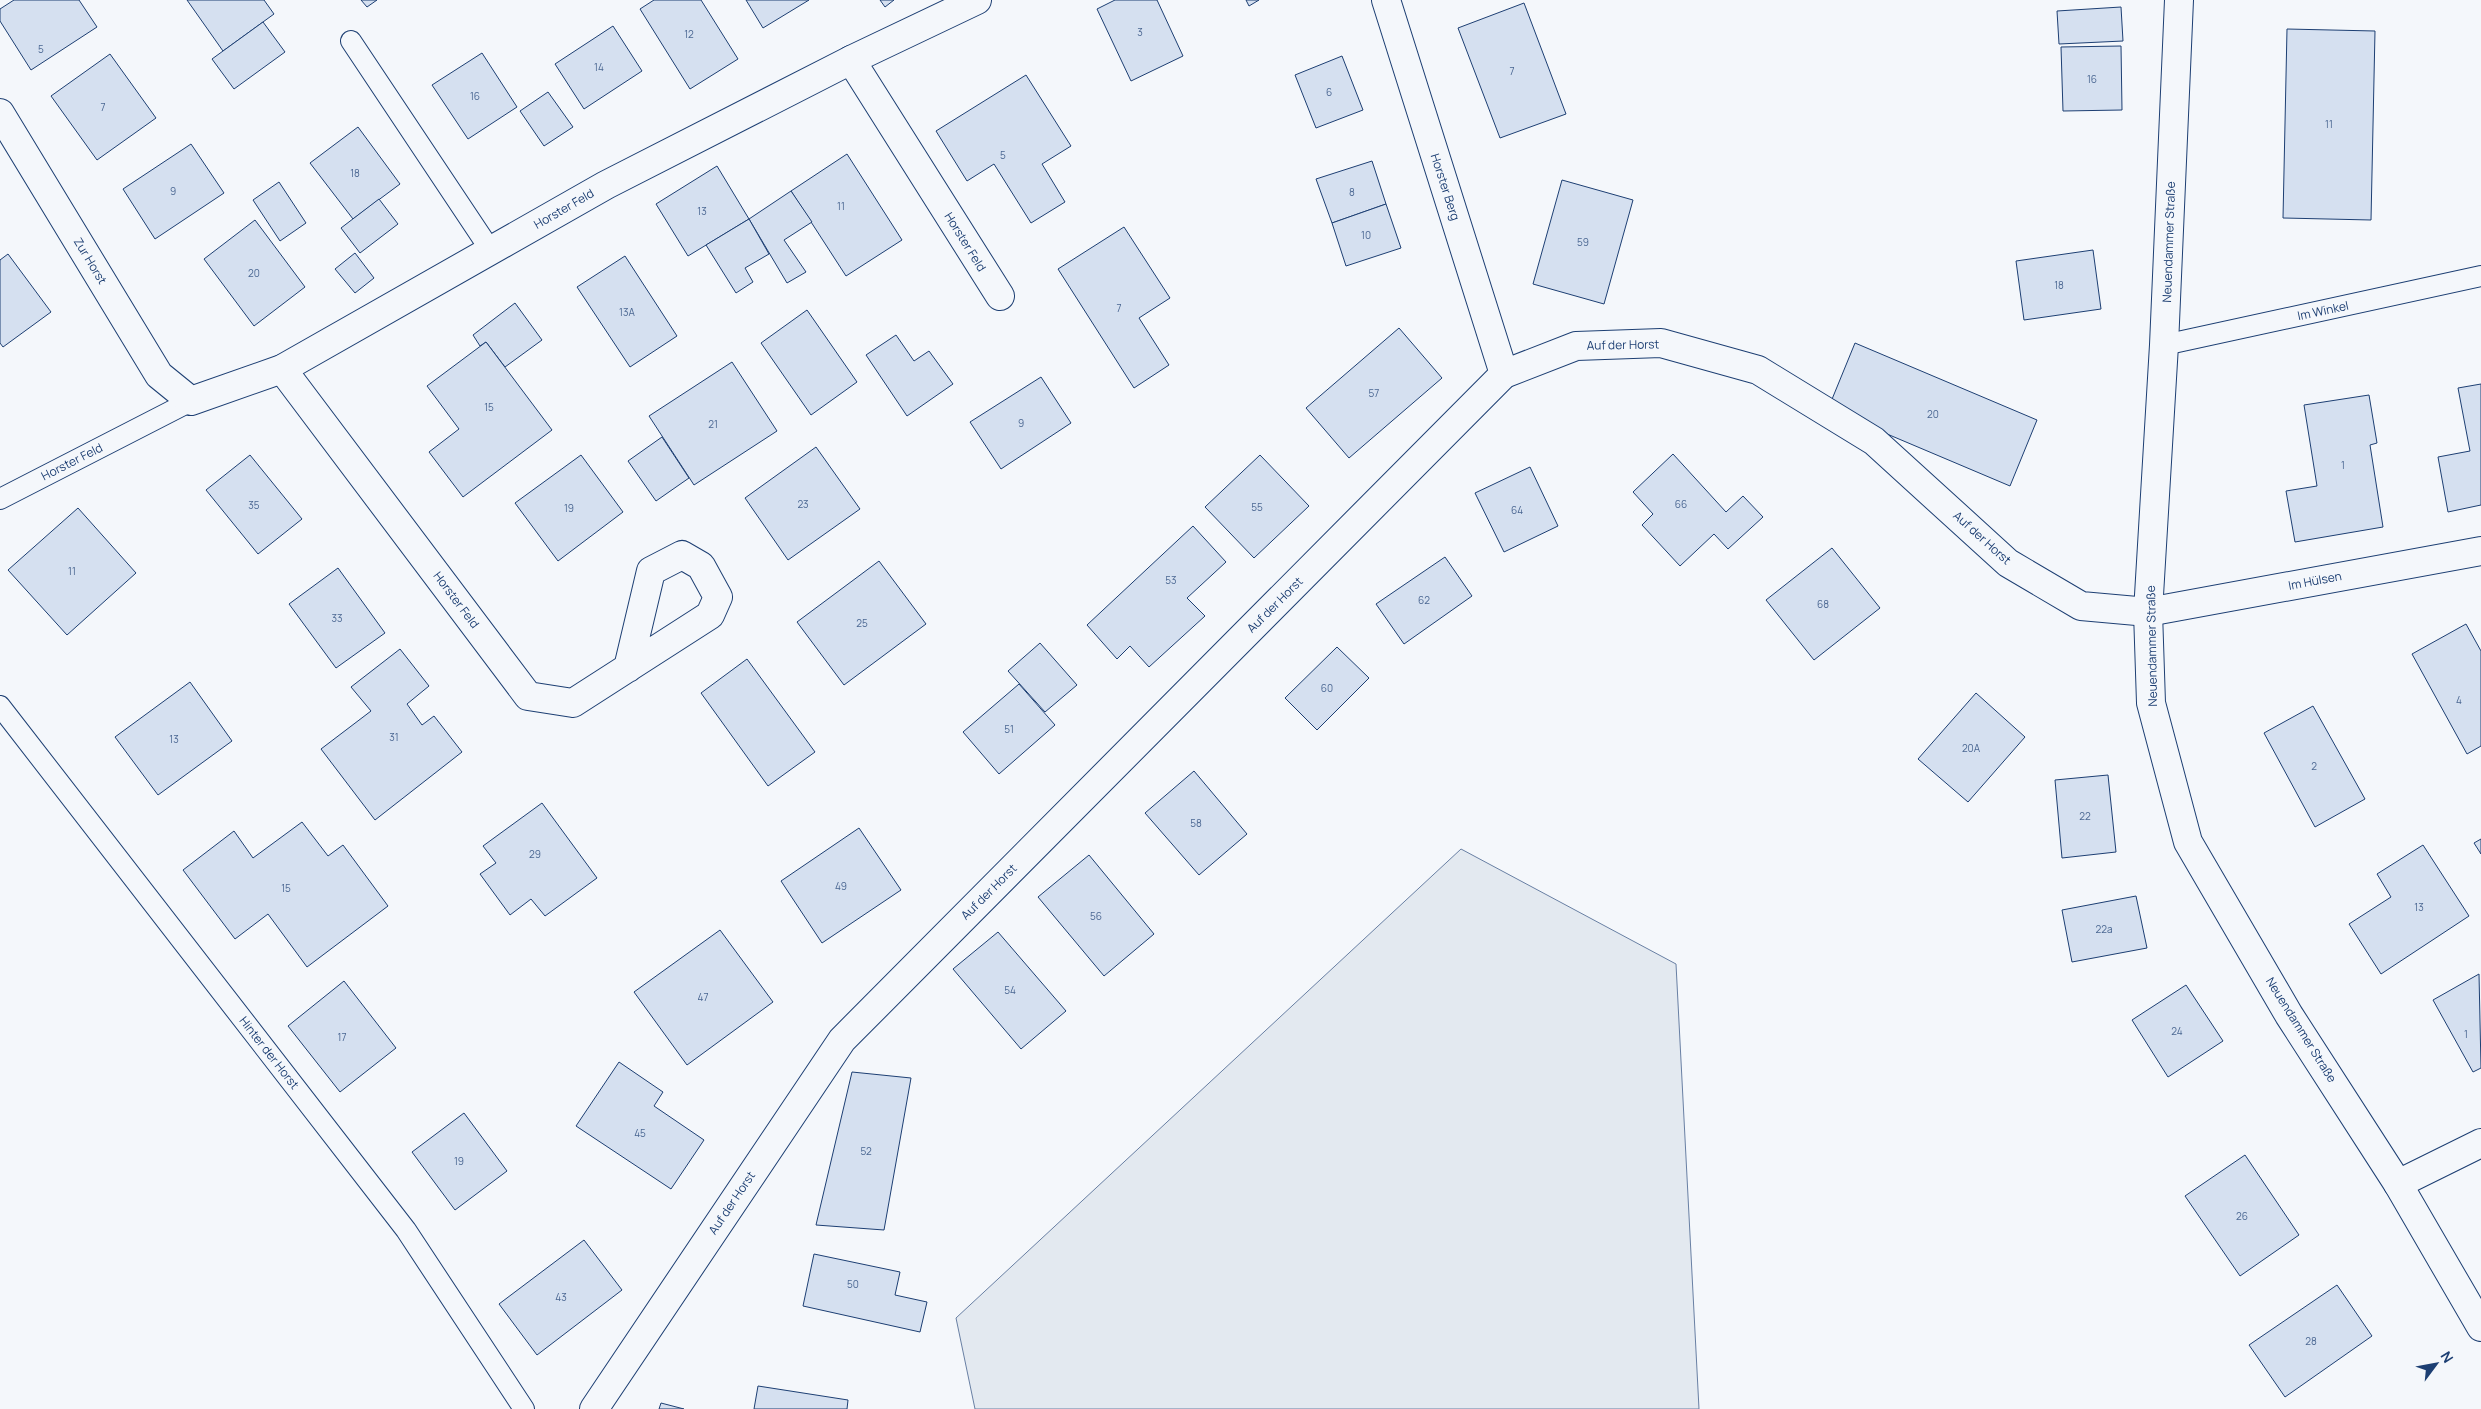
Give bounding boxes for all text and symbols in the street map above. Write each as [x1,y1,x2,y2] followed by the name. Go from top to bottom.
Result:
[1137,25,1143,39] house number: 3
[684,27,694,41] house number: 12
[38,42,44,56] house number: 5
[594,60,604,74] house number: 14
[1509,64,1515,78] house number: 7
[2087,72,2097,86] house number: 16
[1326,85,1332,99] house number: 6
[470,89,480,103] house number: 16
[100,100,106,114] house number: 7
[2325,117,2333,131] house number: 11
[1000,148,1006,162] house number: 5
[1427,151,1464,223] street label: Horster Berg
[350,166,360,180] house number: 18
[2158,181,2179,303] street label: Neuendammer Straße
[170,184,176,198] house number: 9
[531,185,597,233] street label: Horster Feld
[1349,185,1355,199] house number: 8
[837,199,845,213] house number: 11
[697,204,707,218] house number: 13
[941,209,990,275] street label: Horster Feld
[1361,228,1371,242] house number: 10
[70,234,111,287] street label: Zur Horst
[1577,235,1589,249] house number: 59
[248,266,260,280] house number: 20
[2054,278,2064,292] house number: 18
[2296,297,2350,324] street label: Im Winkel
[1116,301,1122,315] house number: 7
[619,305,636,319] house number: 13A
[1586,335,1660,354] street label: Auf der Horst
[1369,386,1379,400] house number: 57
[484,400,494,414] house number: 15
[1927,407,1939,421] house number: 20
[1018,416,1024,430] house number: 9
[708,417,718,431] house number: 21
[38,439,105,484] street label: Horster Feld
[2341,458,2345,472] house number: 1
[797,497,809,511] house number: 23
[1675,497,1687,511] house number: 66
[248,498,260,512] house number: 35
[1251,500,1263,514] house number: 55
[564,501,574,515] house number: 19
[1511,503,1523,517] house number: 64
[1950,507,2015,568] street label: Auf der Horst
[68,564,76,578] house number: 11
[2287,567,2343,594] street label: Im Hülsen
[430,568,483,631] street label: Horster Feld
[1165,573,1177,587] house number: 53
[1243,573,1307,636] street label: Auf der Horst
[2142,585,2161,707] street label: Neuendammer Straße
[1418,593,1430,607] house number: 62
[1817,597,1829,611] house number: 68
[331,611,343,625] house number: 33
[856,616,868,630] house number: 25
[1321,681,1333,695] house number: 60
[2456,693,2462,707] house number: 4
[1004,722,1014,736] house number: 51
[389,730,399,744] house number: 31
[169,732,179,746] house number: 13
[1962,741,1981,755] house number: 20A
[2311,759,2317,773] house number: 2
[2079,809,2091,823] house number: 22
[1190,816,1202,830] house number: 58
[529,847,541,861] house number: 29
[957,860,1021,923] street label: Auf der Horst
[835,879,847,893] house number: 49
[281,881,291,895] house number: 15
[2414,900,2424,914] house number: 13
[1090,909,1102,923] house number: 56
[2096,922,2112,936] house number: 22a
[2262,974,2341,1086] street label: Neuendammer Straße
[1004,983,1016,997] house number: 54
[698,990,708,1004] house number: 47
[236,1013,303,1093] street label: Hinter der Horst
[2171,1024,2183,1038] house number: 24
[2464,1027,2468,1041] house number: 1
[338,1030,346,1044] house number: 17
[634,1126,646,1140] house number: 45
[860,1144,872,1158] house number: 52
[454,1154,464,1168] house number: 19
[704,1168,759,1238] street label: Auf der Horst
[2236,1209,2248,1223] house number: 26
[847,1277,859,1291] house number: 50
[555,1290,567,1304] house number: 43
[2305,1334,2317,1348] house number: 28
[2411,1339,2461,1389] north arrow
[2437,1348,2458,1366] text: N

